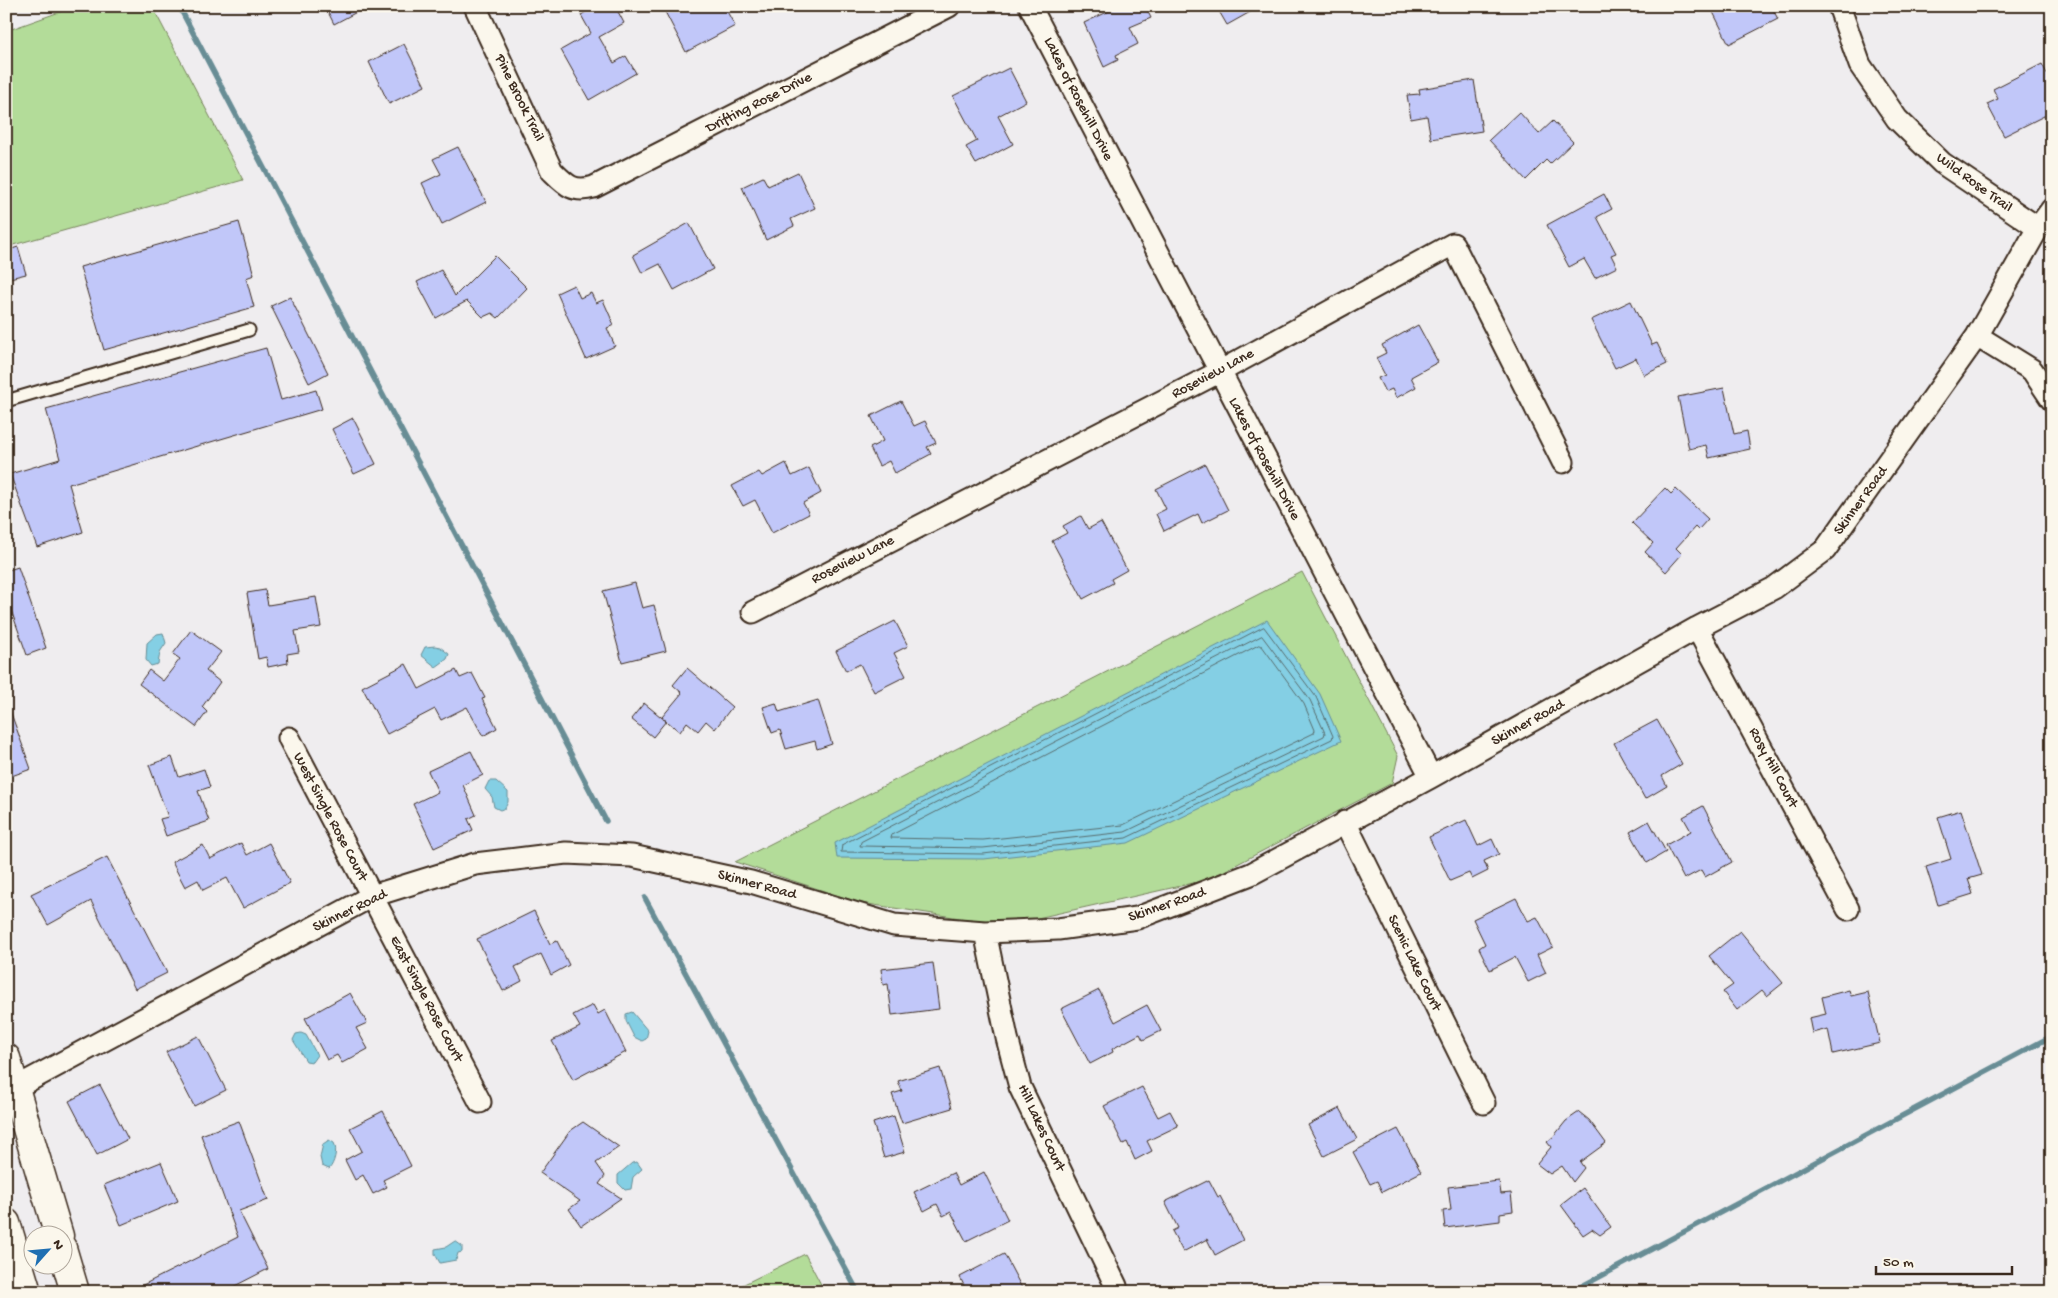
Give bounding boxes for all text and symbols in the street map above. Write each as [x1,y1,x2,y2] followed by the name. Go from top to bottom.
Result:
[1039,34,1117,164] street label: Lakes of Rosehill Drive
[490,51,548,145] street label: Pine Brook Trail
[702,68,815,138] street label: Drifting Rose Drive
[1932,149,2016,217] street label: Wild Rose Trail
[1169,345,1257,403] street label: Roseview Lane
[1224,395,1304,524] street label: Lakes of Rosehill Drive
[1830,462,1893,539] street label: Skinner Road
[809,531,898,589] street label: Roseview Lane
[1488,695,1569,750] street label: Skinner Road
[1744,725,1803,813] street label: Rosy Hill Court
[288,750,372,886] street label: West Single Rose Court
[716,866,799,904] street label: Skinner Road
[1126,883,1209,927] street label: Skinner Road
[310,885,391,937] street label: Skinner Road
[1383,912,1446,1016] street label: Scenic Lake Court
[385,933,468,1067] street label: East Single Rose Court
[1013,1082,1070,1176] street label: Hill Lakes Court
[22,1226,72,1276] north arrow
[48,1237,67,1253] text: N
[1876,1243,2012,1275] scale bar
[1883,1254,1914,1272] text: 50 m

